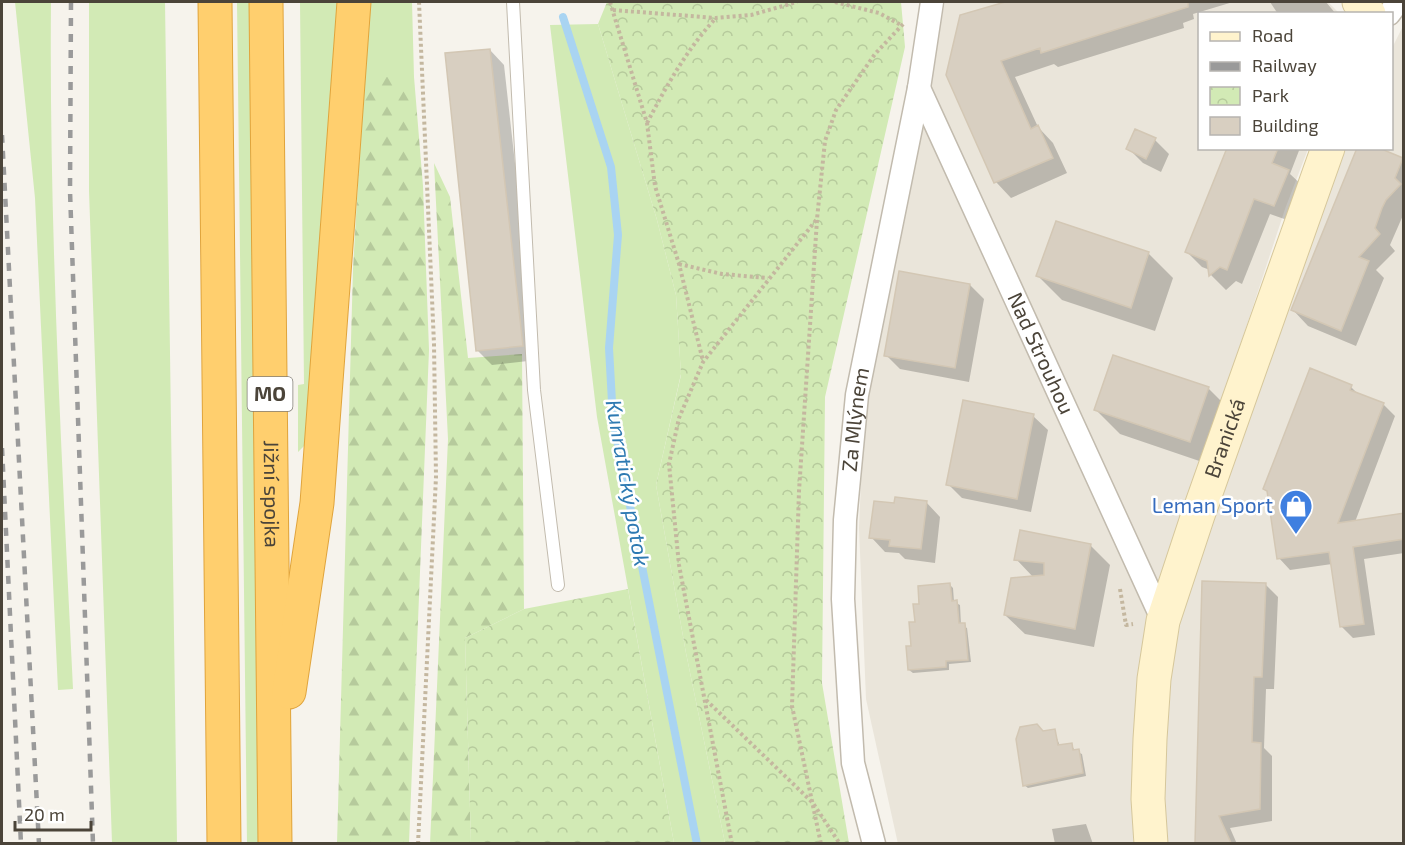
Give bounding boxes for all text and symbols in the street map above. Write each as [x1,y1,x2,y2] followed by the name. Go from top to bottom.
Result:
[1198,12,1393,150] legend
[1252,24,1293,46] text: Road
[1252,54,1317,76] text: Railway
[1252,84,1289,106] text: Park
[1252,114,1319,136] text: Building
[1003,288,1081,418] street label: Nad Strouhou
[836,365,873,473] street label: Za Mlýnem
[248,377,292,411] road number: MO
[1198,395,1249,481] street label: Branická
[601,397,656,568] water label: Kunratický potok
[260,440,286,548] street label: Jižní spojka
[1278,488,1314,535] shop icon: Leman Sport
[1152,492,1273,517] place label: Leman Sport
[15,794,92,832] scale bar
[24,803,65,825] text: 20 m

